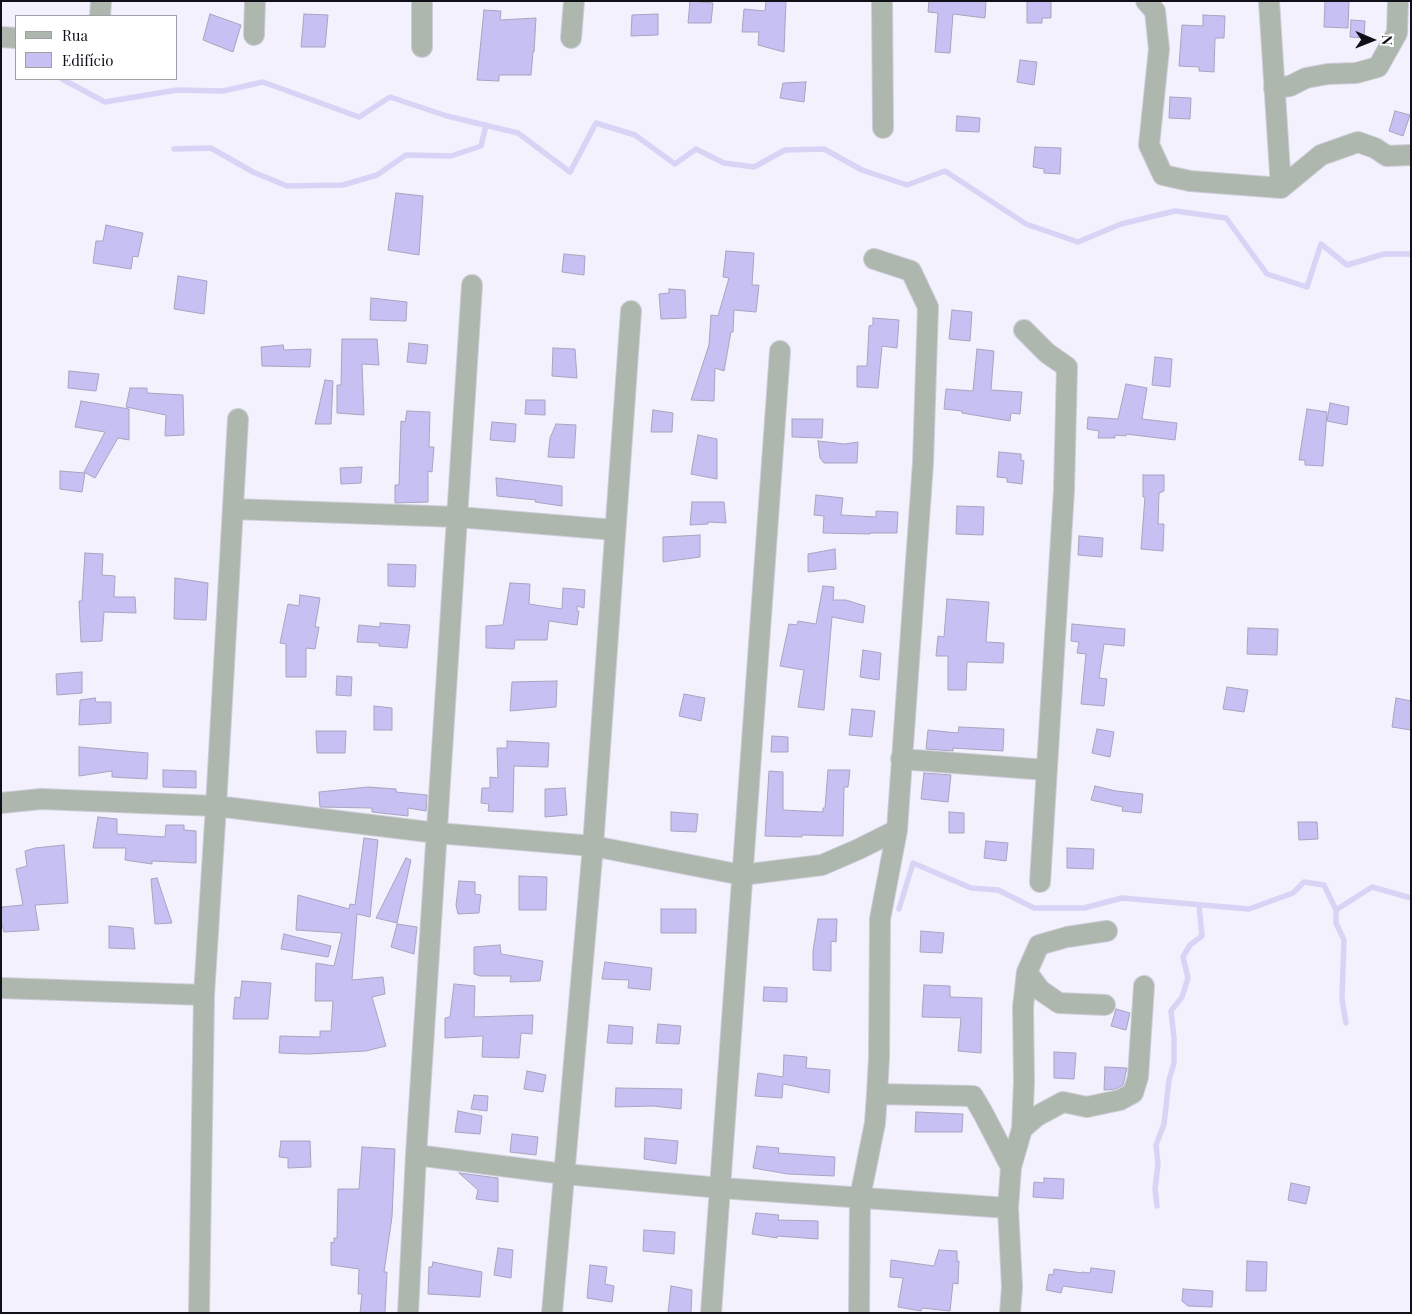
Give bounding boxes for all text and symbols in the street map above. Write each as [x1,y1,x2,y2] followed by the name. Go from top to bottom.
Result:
[15,15,178,80] legend
[1347,15,1397,65] north arrow
[62,25,88,45] text: Rua
[1378,35,1397,45] text: N
[62,50,114,70] text: Edifício

